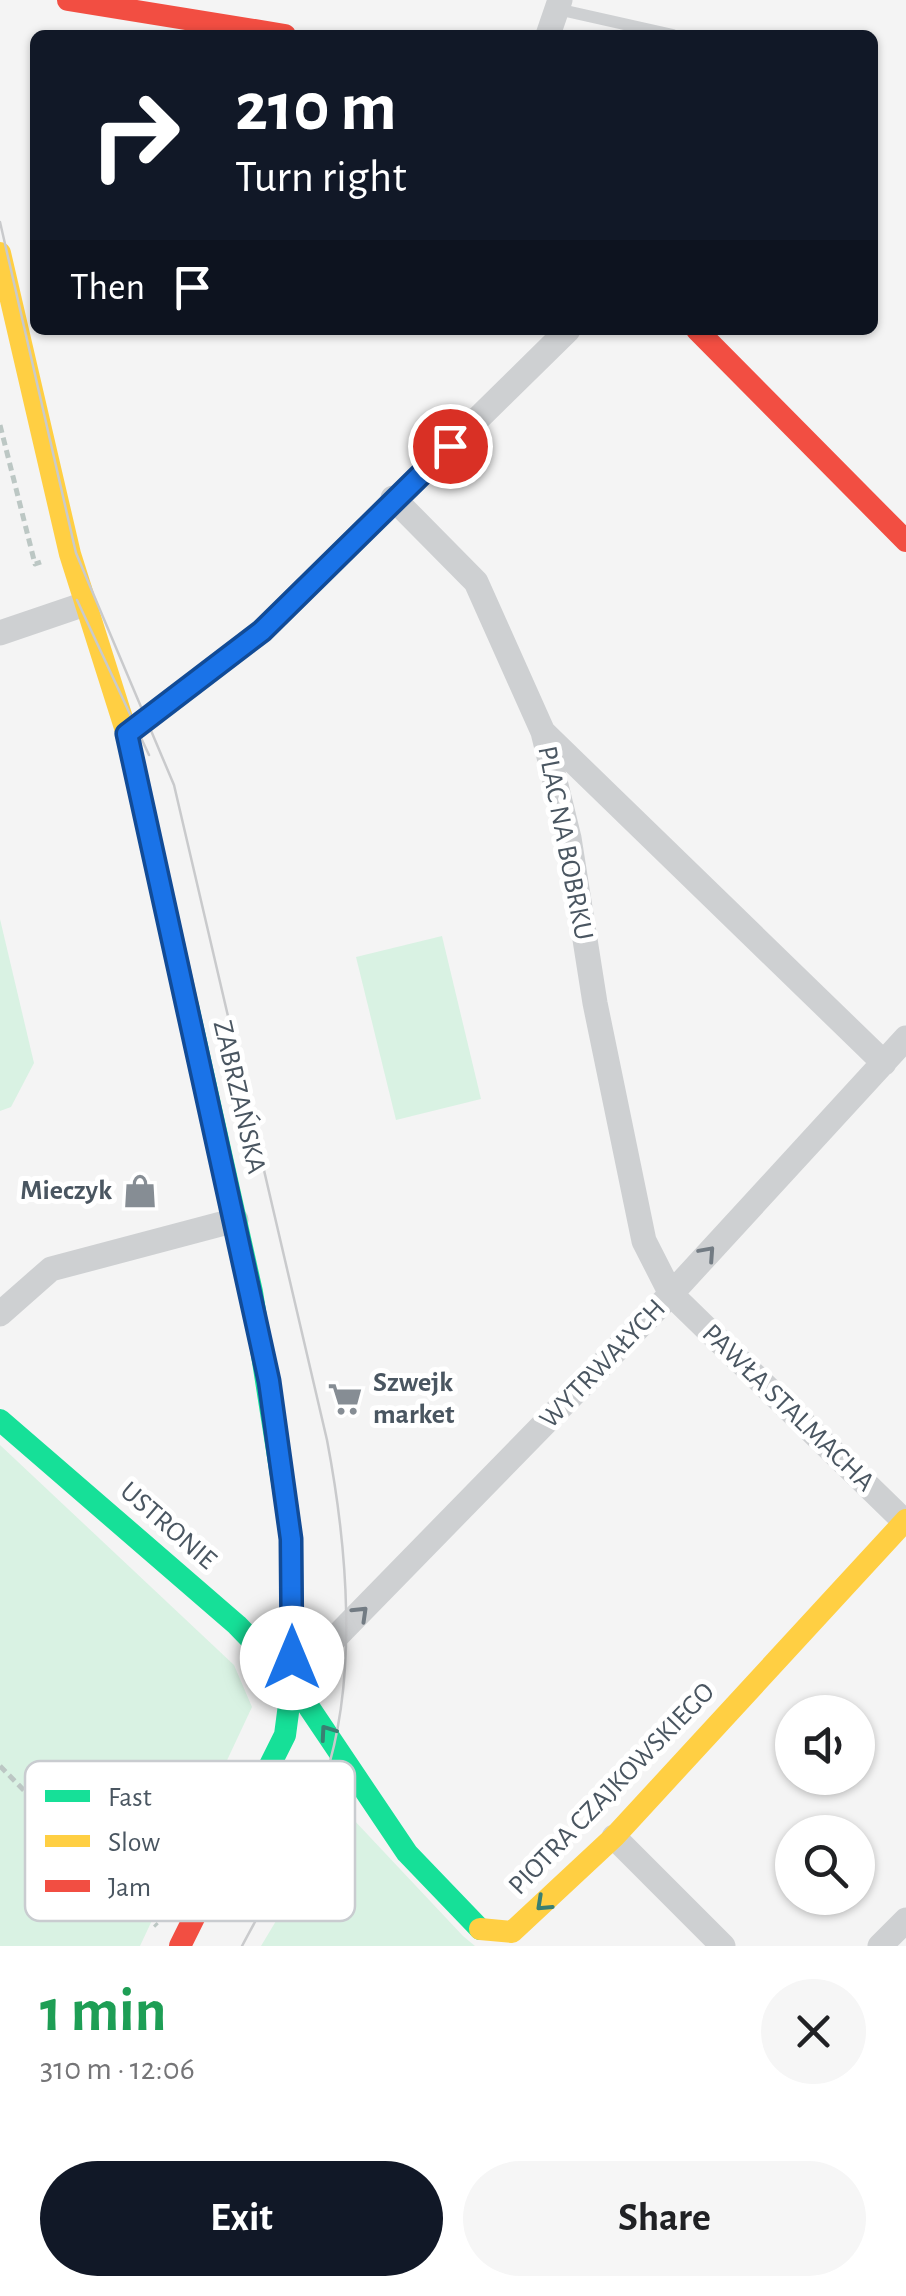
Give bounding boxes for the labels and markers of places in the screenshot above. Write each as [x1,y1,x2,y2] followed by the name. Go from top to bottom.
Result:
[408,404,493,489] pin
[121,1172,159,1210] shop icon: Mieczyk
[20,1177,112,1205] place label: Mieczyk
[373,1369,455,1429] place label: Szwejk market
[326,1380,364,1418] supermarket icon: Szwejk market

